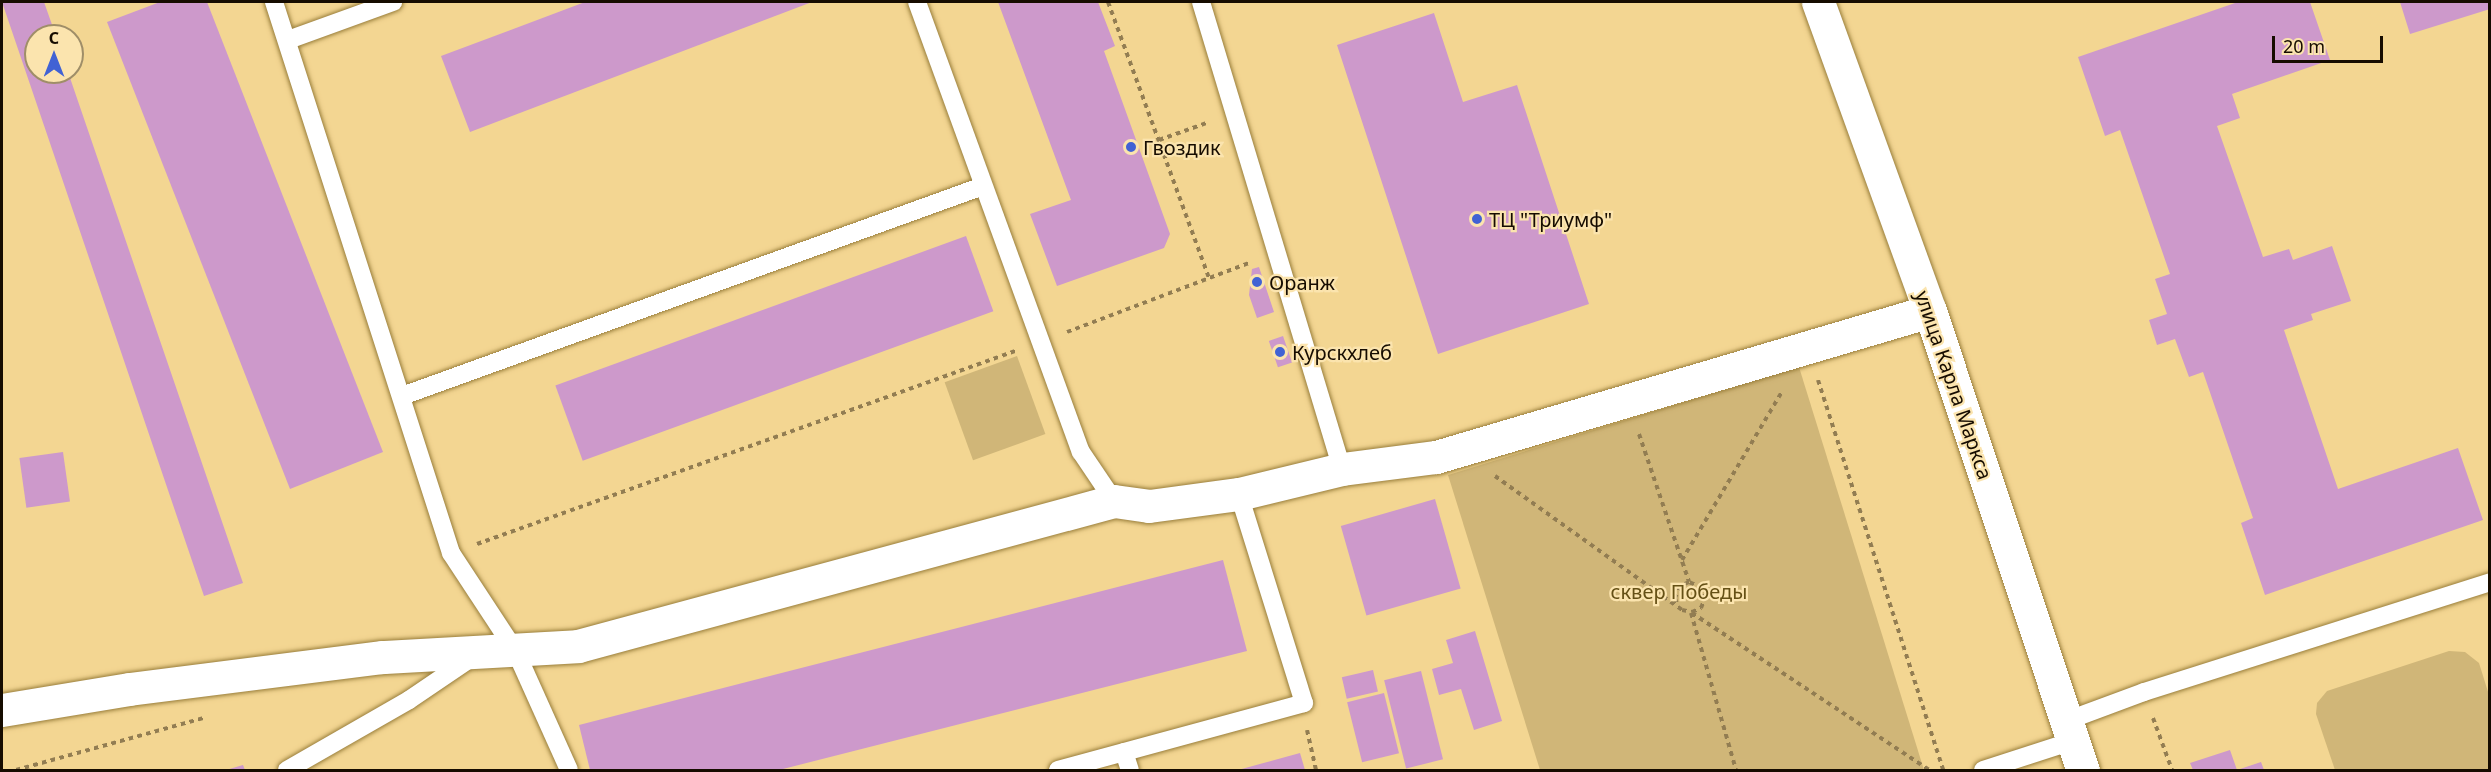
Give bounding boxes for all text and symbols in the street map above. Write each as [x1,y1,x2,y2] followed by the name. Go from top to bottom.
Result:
[24,24,84,84] north arrow
[2275,24,2386,62] scale bar
[49,27,59,49] text: С
[2283,34,2325,58] text: 20 m
[1143,135,1221,159] place label: Гвоздик
[1124,140,1138,154] marker: Гвоздик
[1489,207,1612,231] place label: ТЦ "Триумф"
[1470,212,1484,226] marker: ТЦ "Триумф"
[1269,270,1335,294] place label: Оранж
[1250,275,1264,289] marker: Оранж
[1910,287,1998,483] street label: улица Карла Маркса
[1292,340,1392,364] place label: Курскхлеб
[1273,345,1287,359] marker: Курскхлеб
[1611,579,1747,603] park label: сквер Победы

